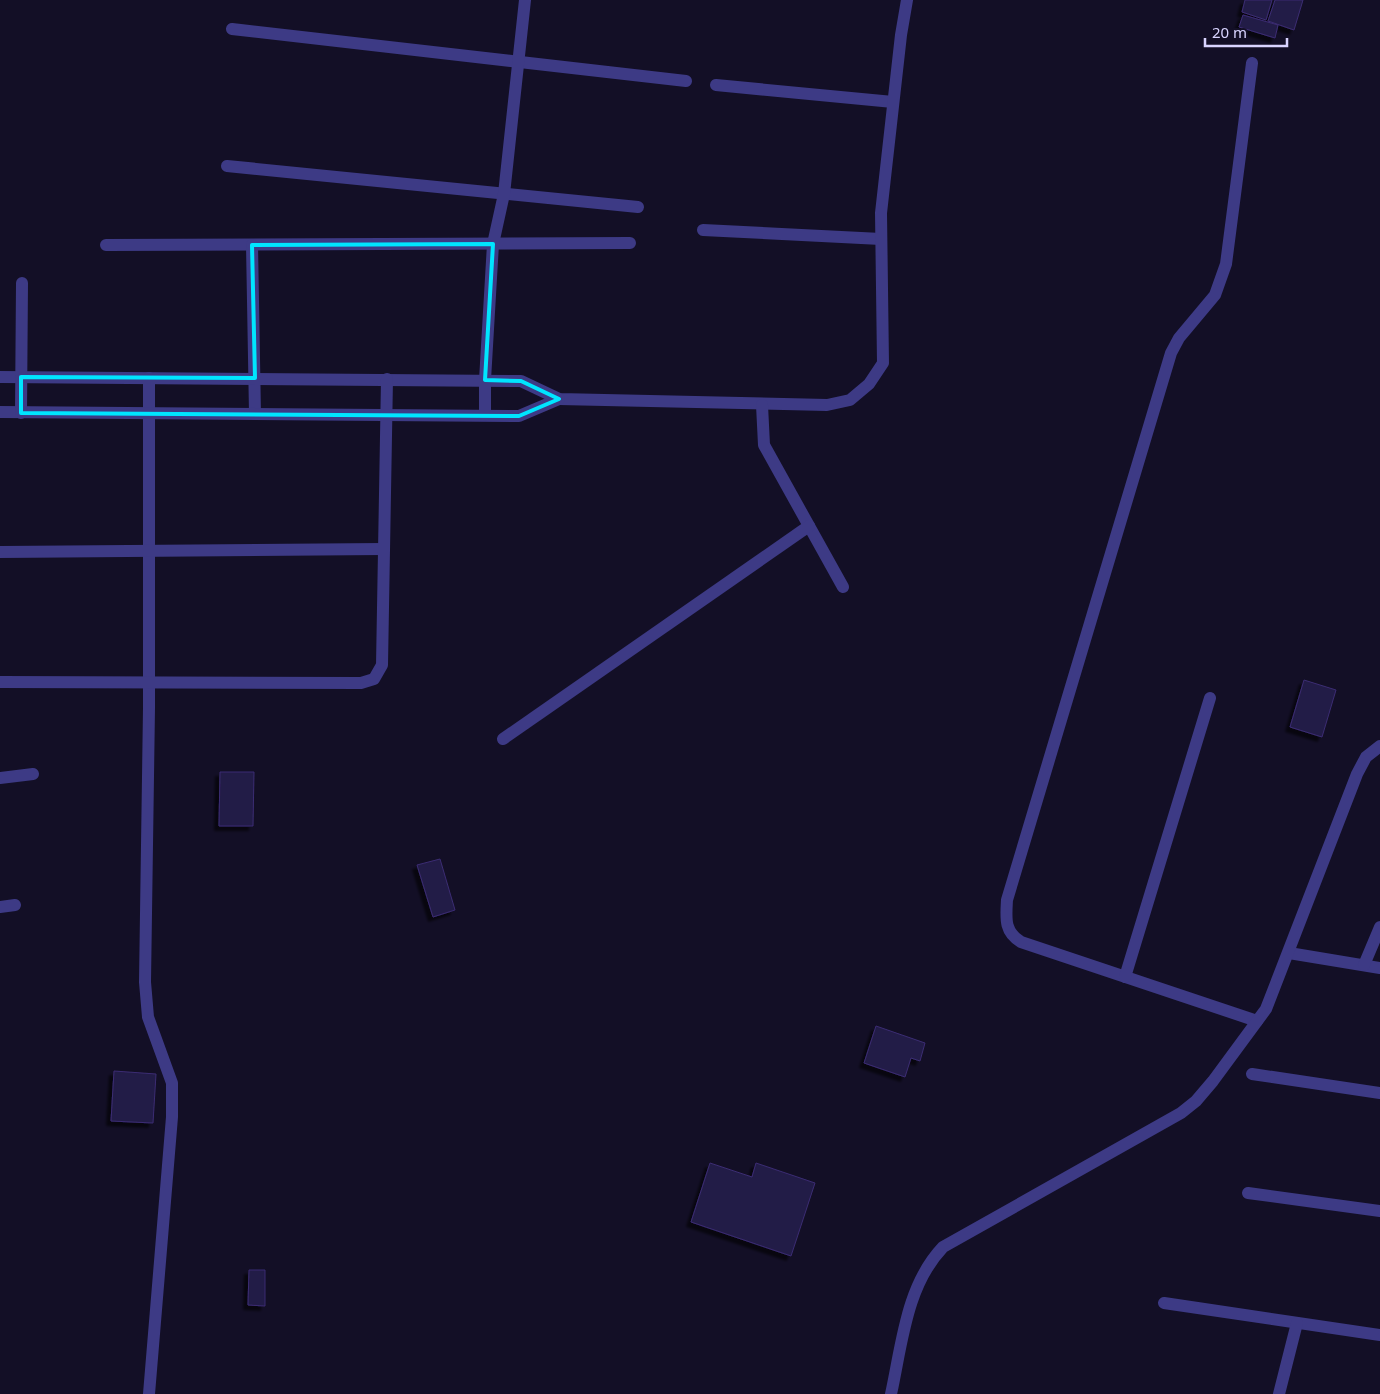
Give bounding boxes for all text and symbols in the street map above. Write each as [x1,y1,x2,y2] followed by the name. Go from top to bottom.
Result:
[1205,15,1288,47] scale bar
[1212,22,1247,42] text: 20 m

